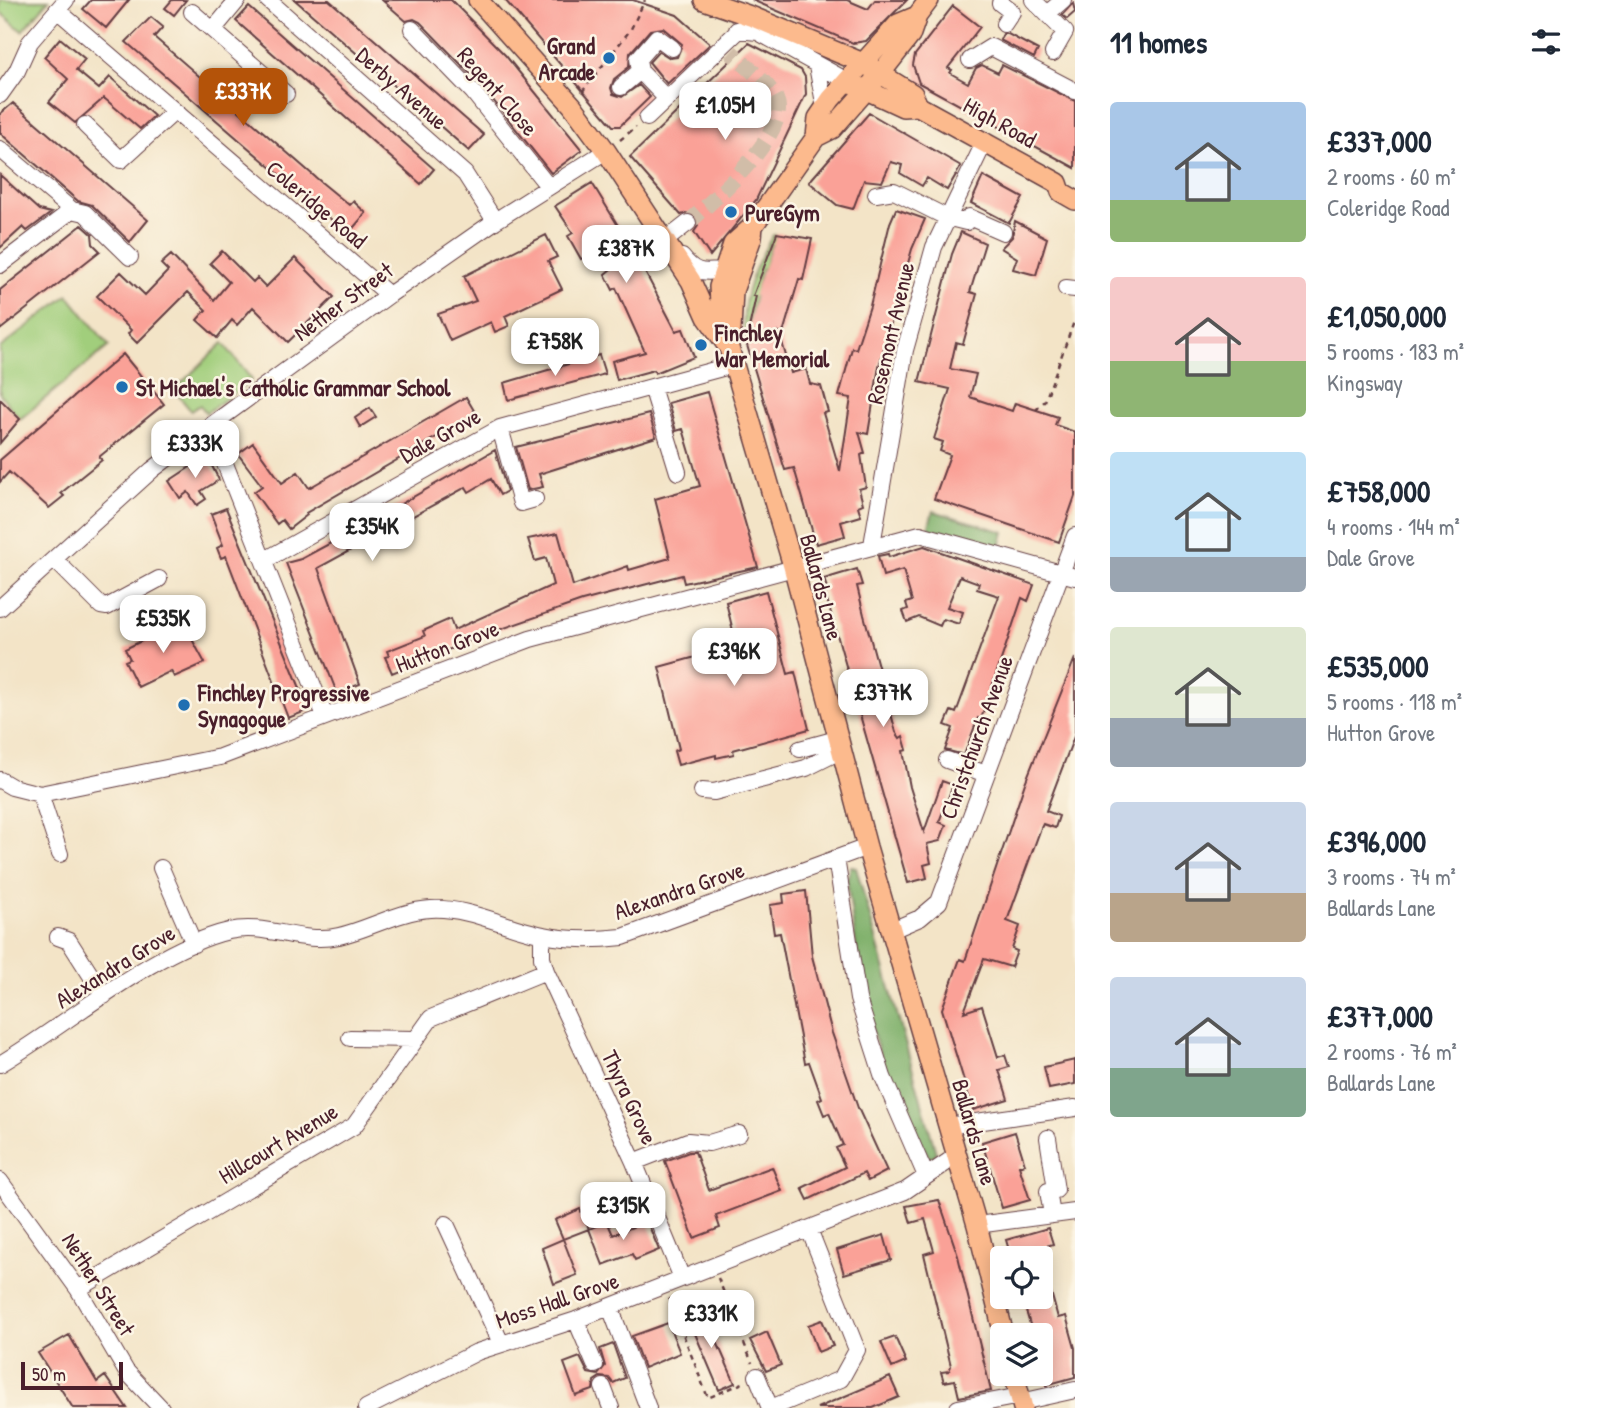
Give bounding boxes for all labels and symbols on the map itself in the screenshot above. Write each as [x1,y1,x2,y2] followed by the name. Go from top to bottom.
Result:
[539,30,596,87] place label: Grand Arcade
[350,40,454,136] street label: Derby Avenue
[451,40,545,142] street label: Regent Close
[601,50,617,66] marker: Grand Arcade
[194,68,292,128] pin: £337K
[668,82,782,142] pin: £1.05M
[958,89,1042,155] street label: High Road
[260,153,374,255] street label: Coleridge Road
[745,197,820,229] place label: PureGym
[723,204,739,220] marker: PureGym
[577,226,675,285] pin: £387K
[287,254,400,348] street label: Nether Street
[859,259,921,407] street label: Rosemont Avenue
[714,317,830,374] place label: Finchley War Memorial
[506,318,604,378] pin: £758K
[693,337,709,353] marker: Finchley War Memorial
[136,372,451,403] place label: St Michael's Catholic Grammar School
[114,379,130,395] marker: St Michael's Catholic Grammar School
[394,400,486,470] street label: Dale Grove
[146,420,244,480] pin: £333K
[323,504,421,563] pin: £354K
[793,530,851,644] street label: Ballards Lane
[114,596,212,655] pin: £535K
[391,612,503,680] street label: Hutton Grove
[685,628,783,688] pin: £396K
[932,651,1020,823] street label: Christchurch Avenue
[834,670,932,729] pin: £377K
[197,677,371,735] place label: Finchley Progressive Synagogue
[176,697,192,713] marker: Finchley Progressive Synagogue
[610,853,748,927] street label: Alexandra Grove
[49,917,181,1015] street label: Alexandra Grove
[595,1045,665,1149] street label: Thyra Grove
[945,1075,1005,1189] street label: Ballards Lane
[213,1095,343,1191] street label: Hillcourt Avenue
[574,1182,672,1242] pin: £315K
[55,1227,143,1342] street label: Nether Street
[491,1264,623,1336] street label: Moss Hall Grove
[662,1290,760,1350] pin: £331K
[21,1359,122,1391] scale bar

